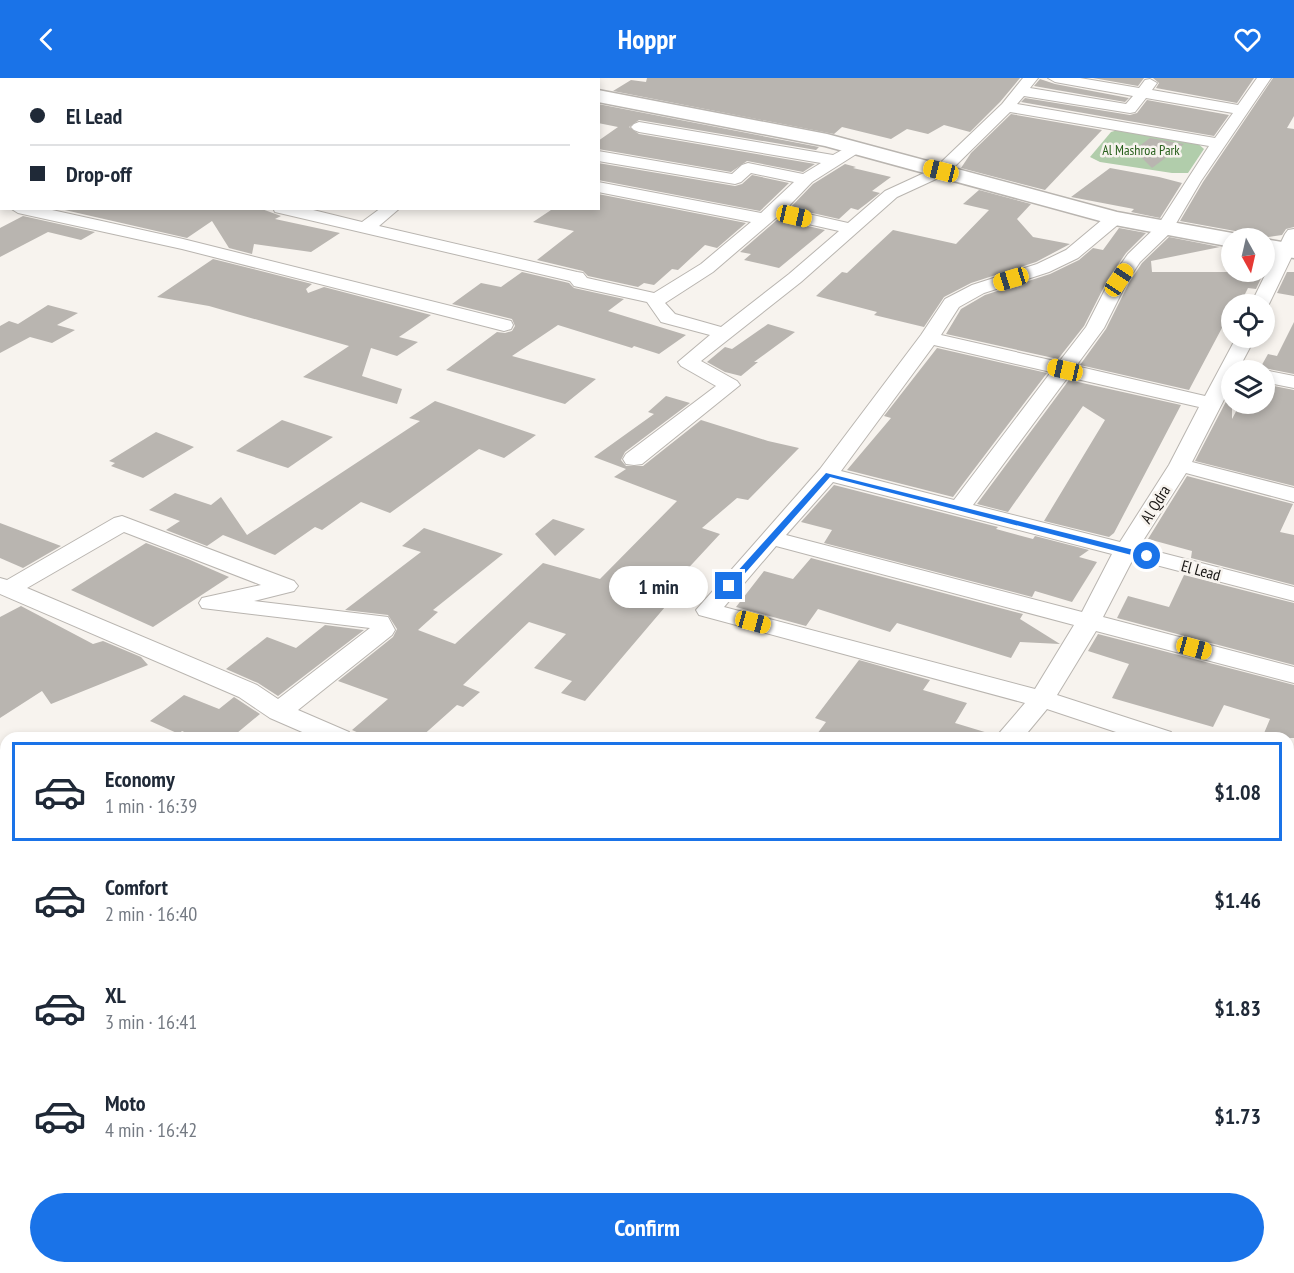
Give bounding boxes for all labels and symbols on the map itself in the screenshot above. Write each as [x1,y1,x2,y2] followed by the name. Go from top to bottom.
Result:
[1102,141,1180,159] park label: Al Mashroa Park
[921,158,961,184] car
[774,203,814,229] car
[1221,228,1275,282] north arrow
[1101,260,1137,300] car
[991,265,1031,293] car
[1045,357,1085,383] car
[1136,481,1174,527] street label: Al Qdra
[1133,542,1160,569] route start
[1179,555,1223,585] street label: El Lead
[609,565,708,607] callout: 1 min
[715,572,742,599] route end
[733,609,773,635] car
[1174,635,1214,661] car

